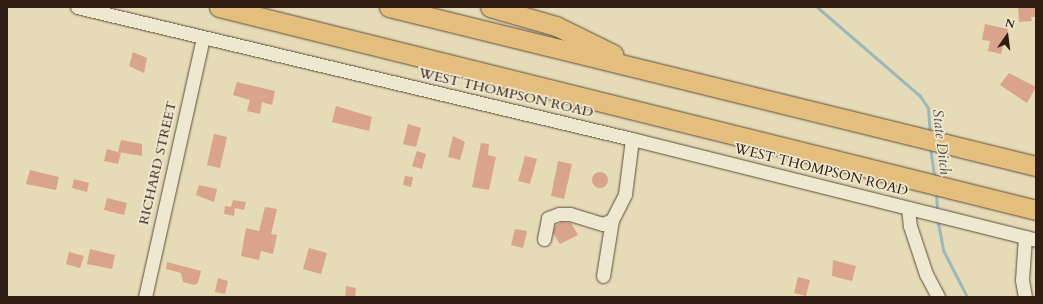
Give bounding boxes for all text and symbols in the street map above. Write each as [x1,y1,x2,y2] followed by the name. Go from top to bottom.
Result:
[1004,15,1016,32] text: N
[987,16,1027,56] north arrow
[417,65,595,121] street label: WEST THOMPSON ROAD
[136,100,180,226] street label: RICHARD STREET
[928,108,954,176] water label: State Ditch
[732,140,910,200] street label: WEST THOMPSON ROAD

